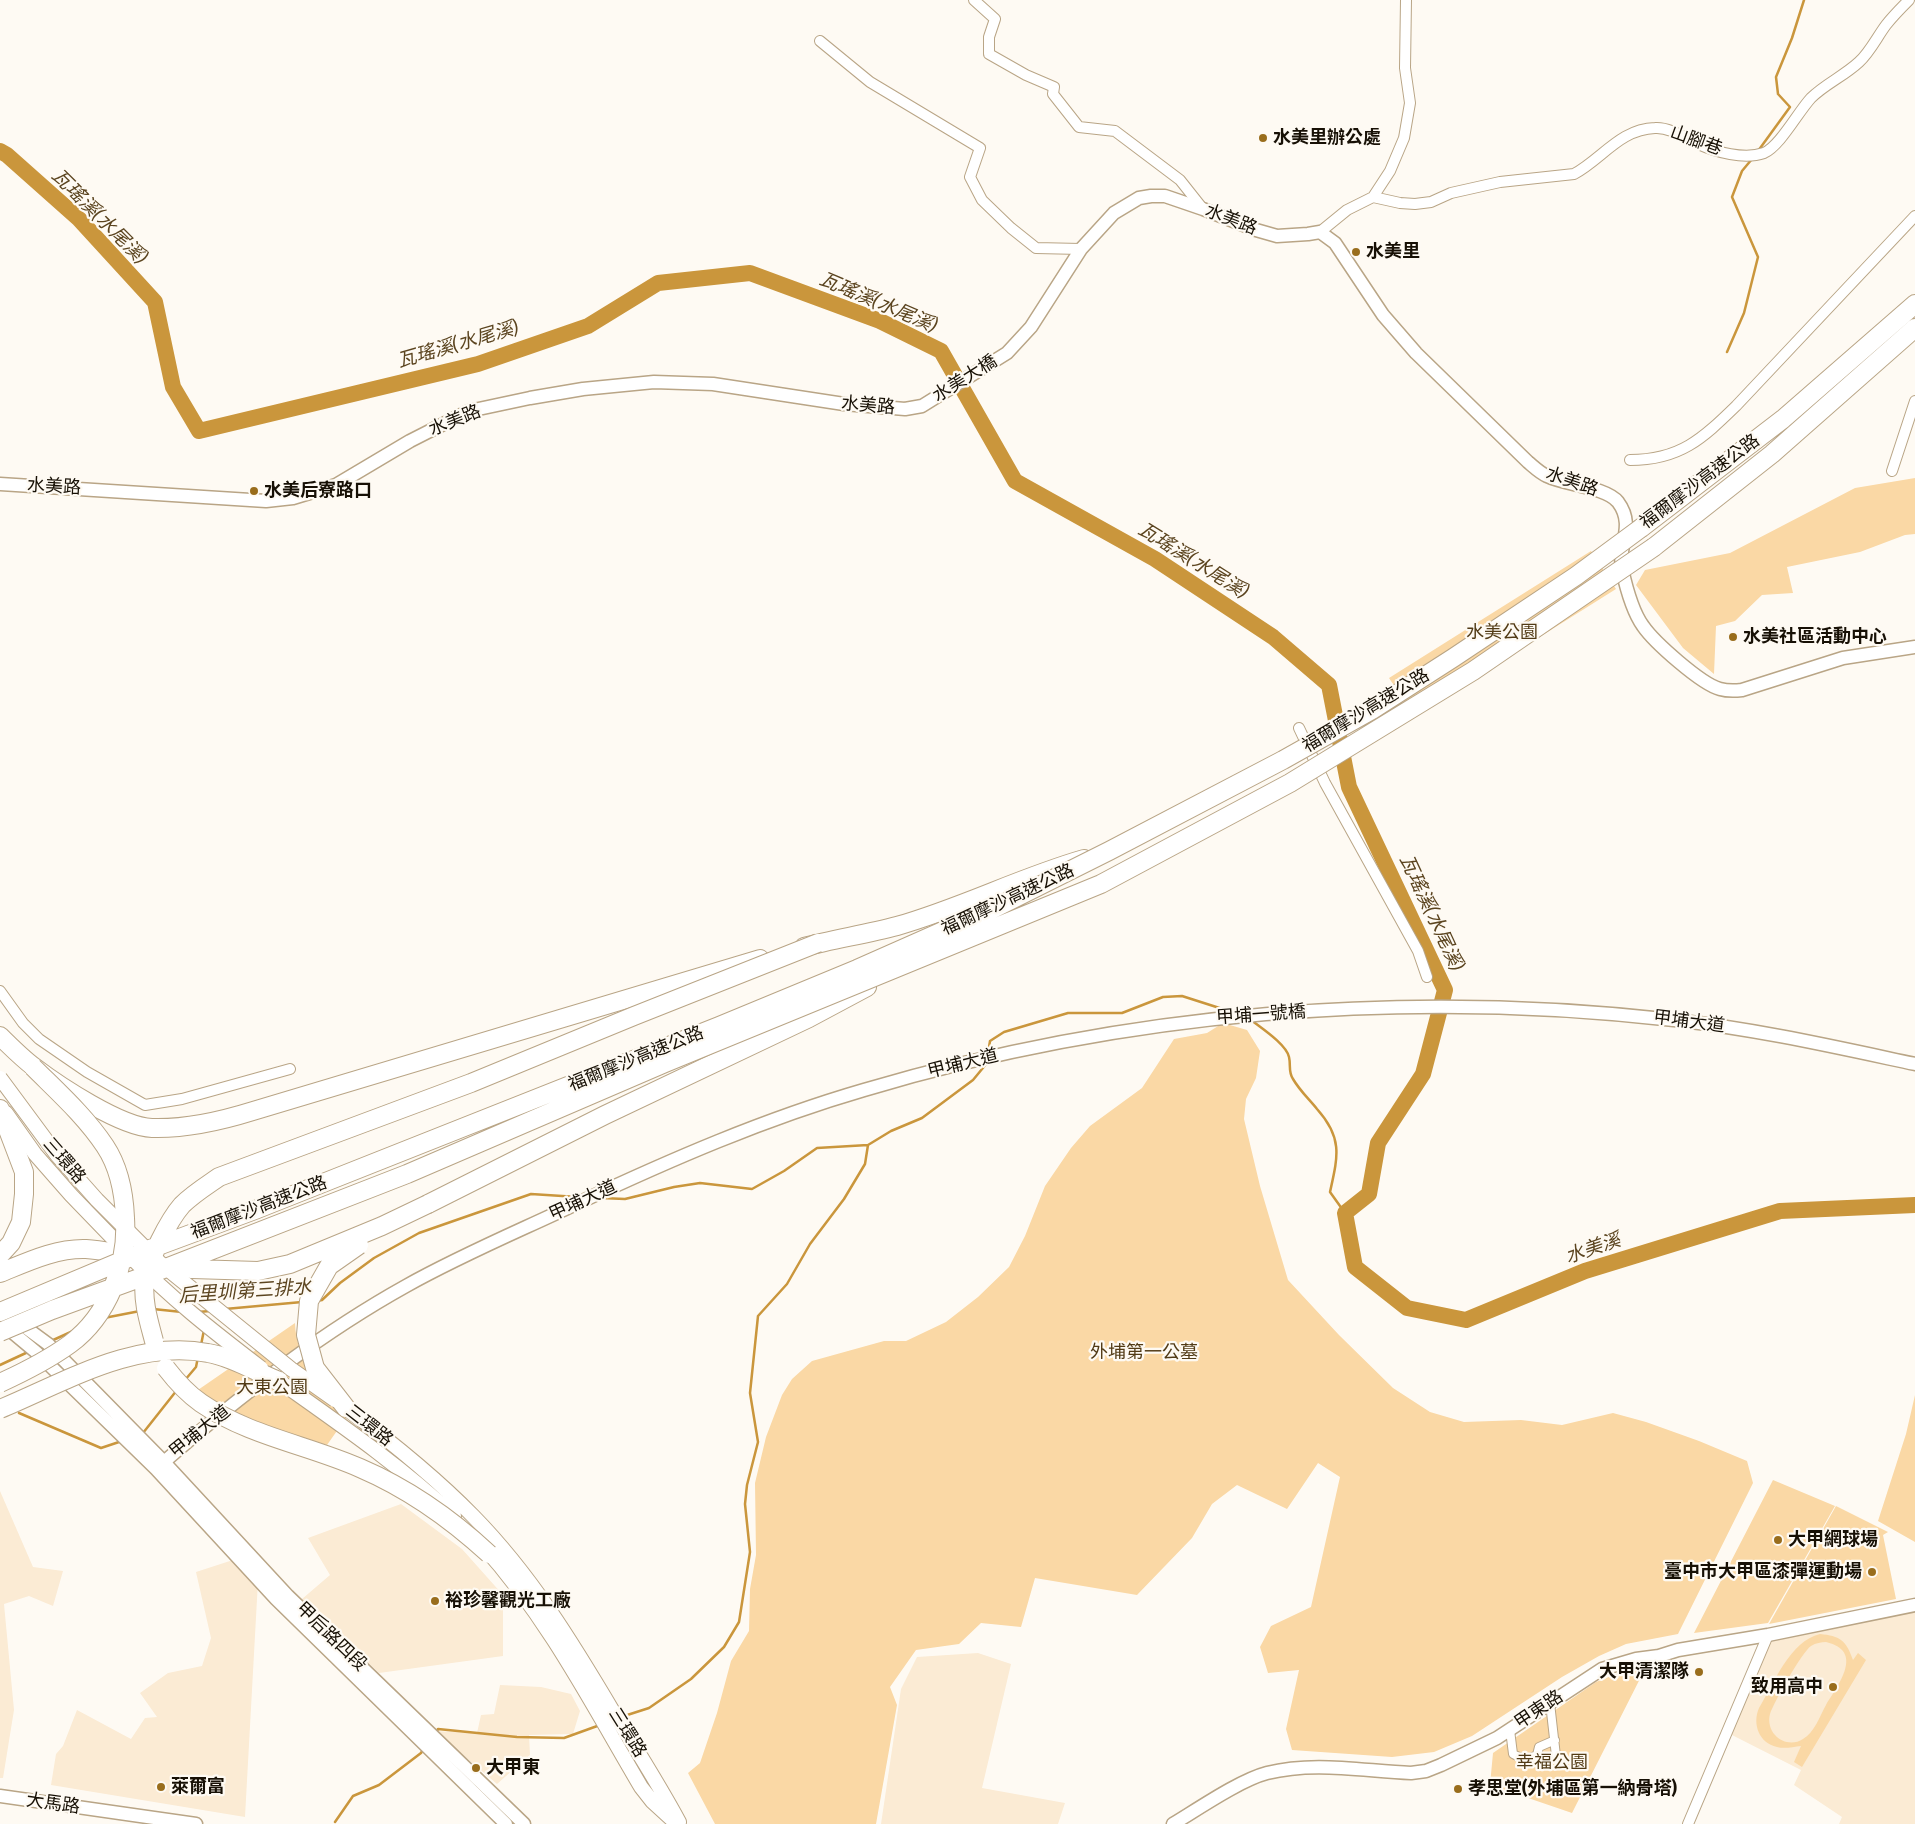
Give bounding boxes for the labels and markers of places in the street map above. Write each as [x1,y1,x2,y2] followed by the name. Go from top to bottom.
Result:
[1273,127,1381,149] place label: 水美里辦公處
[1257,132,1269,144] marker: 水美里辦公處
[1366,241,1420,263] place label: 水美里
[1350,246,1362,258] marker: 水美里
[264,480,372,502] place label: 水美后寮路口
[248,485,260,497] marker: 水美后寮路口
[1743,626,1887,648] place label: 水美社區活動中心
[1727,631,1739,643] marker: 水美社區活動中心
[1788,1529,1878,1551] place label: 大甲網球場
[1772,1534,1784,1546] marker: 大甲網球場
[1664,1561,1862,1583] place label: 臺中市大甲區漆彈運動場
[1866,1566,1878,1578] marker: 臺中市大甲區漆彈運動場
[445,1590,571,1612] place label: 裕珍馨觀光工廠
[429,1595,441,1607] marker: 裕珍馨觀光工廠
[1599,1661,1689,1683] place label: 大甲清潔隊
[1693,1666,1705,1678] marker: 大甲清潔隊
[1751,1676,1823,1698] place label: 致用高中
[1827,1681,1839,1693] marker: 致用高中
[486,1757,540,1779] place label: 大甲東
[470,1762,482,1774] marker: 大甲東
[171,1776,225,1798] place label: 萊爾富
[1468,1778,1677,1800] place label: 孝思堂(外埔區第一納骨塔)
[155,1781,167,1793] marker: 萊爾富
[1452,1783,1464,1795] marker: 孝思堂(外埔區第一納骨塔)

